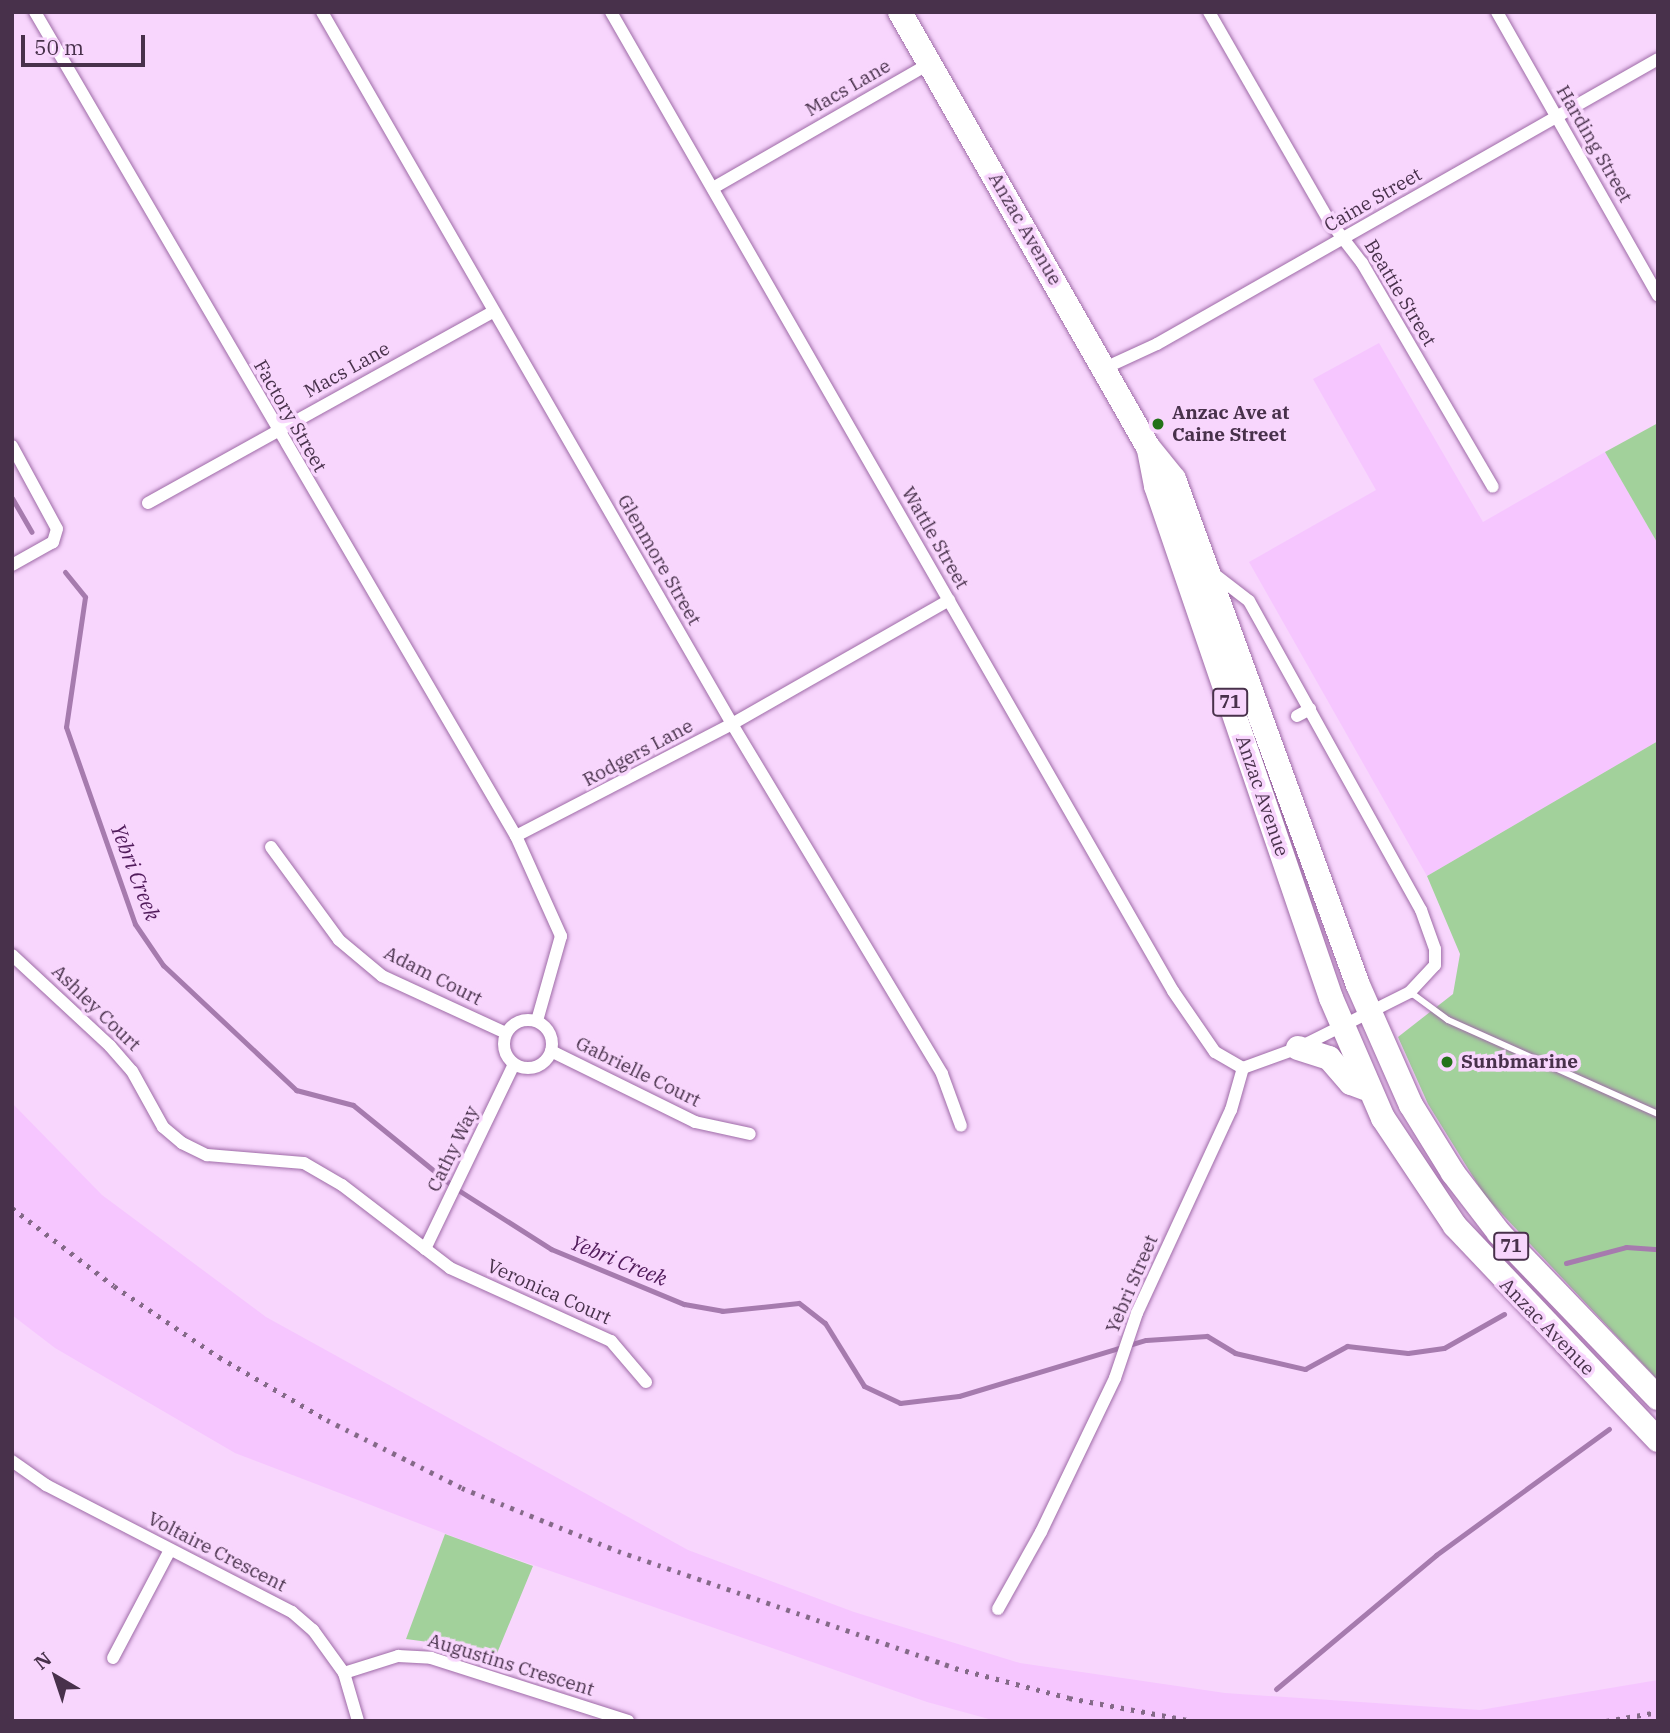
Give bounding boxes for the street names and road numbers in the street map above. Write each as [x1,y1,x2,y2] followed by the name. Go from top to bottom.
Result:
[801,55,895,121] street label: Macs Lane
[1551,81,1637,207] street label: Harding Street
[1320,163,1426,237] street label: Caine Street
[984,169,1066,289] street label: Anzac Avenue
[1359,236,1441,350] street label: Beattie Street
[300,337,394,403] street label: Macs Lane
[249,356,331,476] street label: Factory Street
[897,483,973,593] street label: Wattle Street
[612,491,706,629] street label: Glenmore Street
[1211,688,1249,716] road number: 71
[579,714,697,792] street label: Rodgers Lane
[1231,733,1293,859] street label: Anzac Avenue
[380,941,486,1011] street label: Adam Court
[47,960,145,1056] street label: Ashley Court
[572,1032,704,1112] street label: Gabrielle Court
[422,1102,484,1196] street label: Cathy Way
[1101,1231,1163,1337] street label: Yebri Street
[1492,1232,1530,1260] road number: 71
[483,1254,615,1330] street label: Veronica Court
[1495,1274,1599,1380] street label: Anzac Avenue
[144,1507,290,1597] street label: Voltaire Crescent
[425,1629,597,1701] street label: Augustins Crescent

